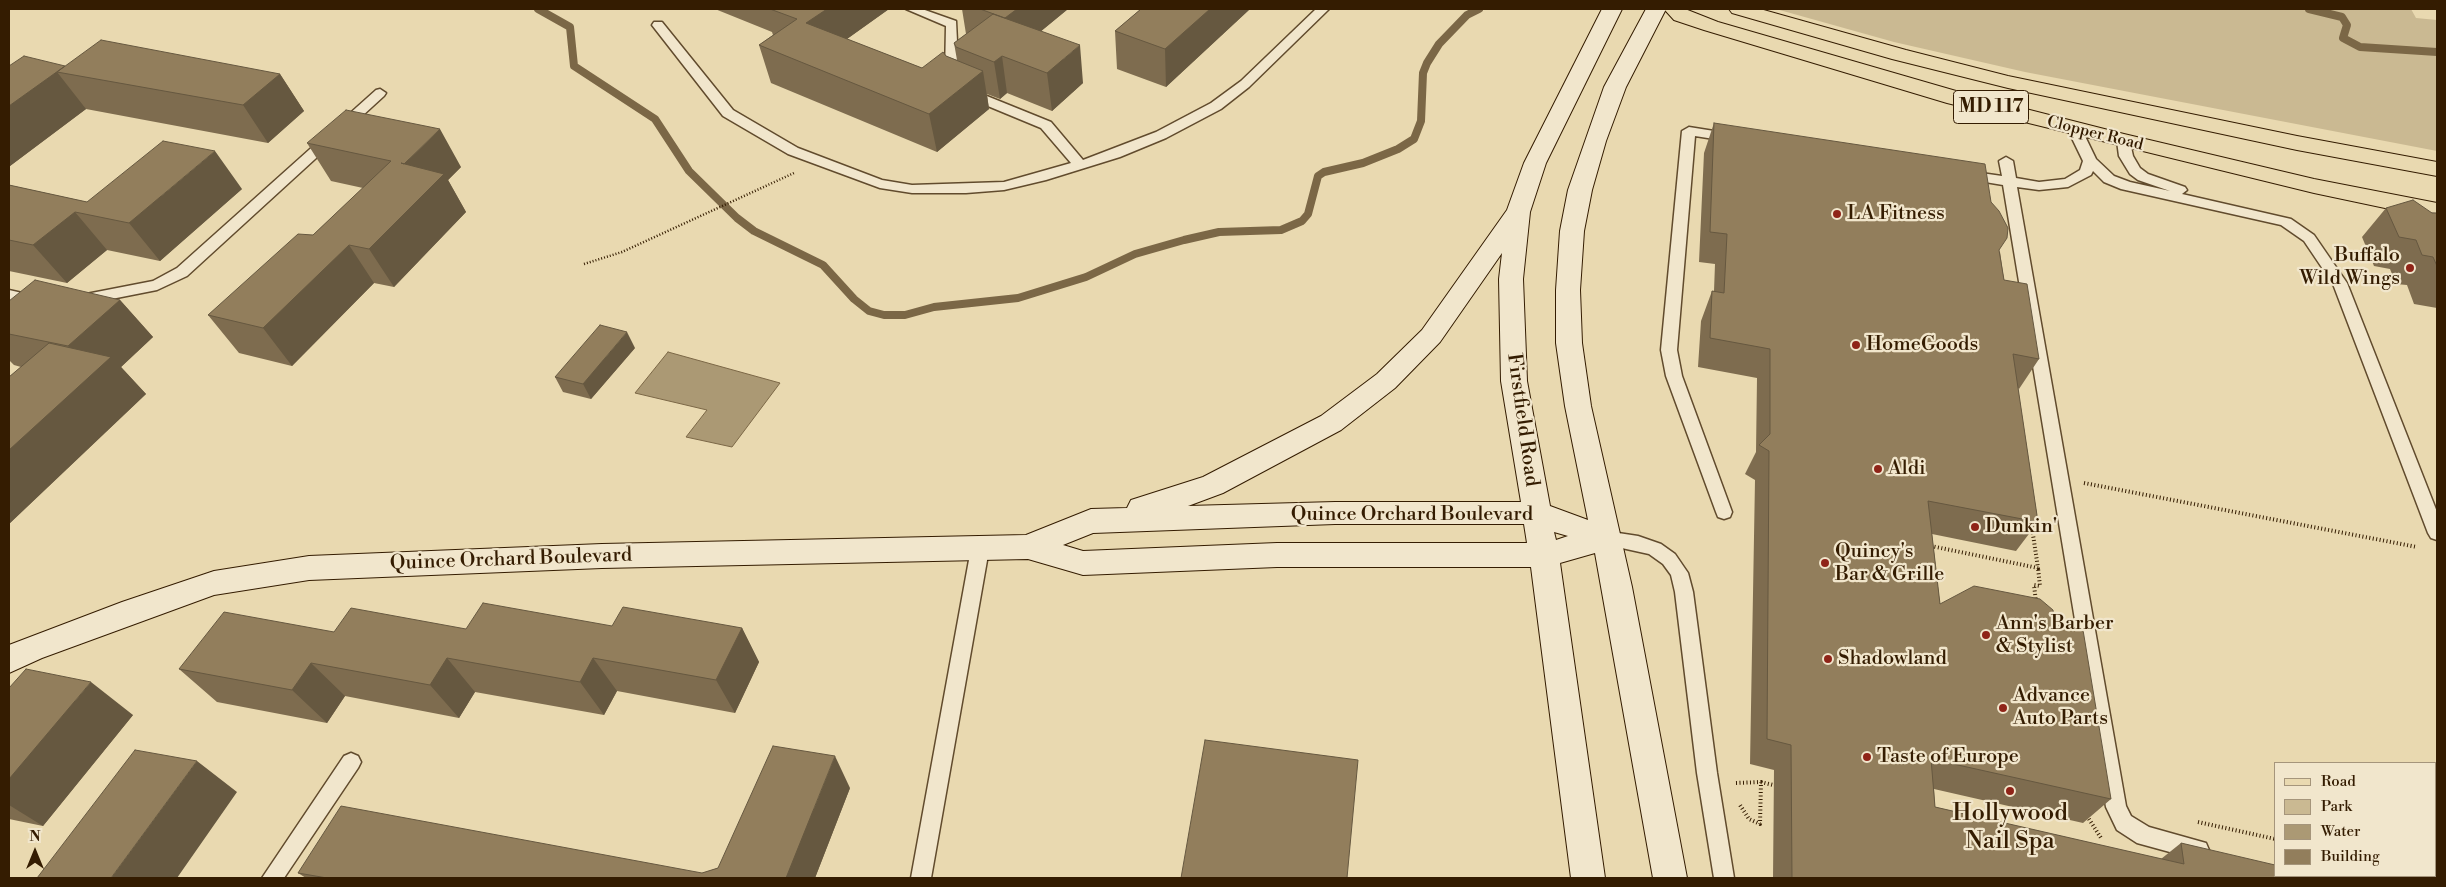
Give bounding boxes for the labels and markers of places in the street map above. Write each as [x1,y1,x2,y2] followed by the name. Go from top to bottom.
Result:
[1847,202,1945,226] place label: LA Fitness
[1831,208,1843,220] marker: LA Fitness
[2300,244,2400,291] place label: Buffalo Wild Wings
[2404,262,2416,274] marker: Buffalo Wild Wings
[1866,333,1978,357] place label: HomeGoods
[1850,339,1862,351] marker: HomeGoods
[1888,457,1926,481] place label: Aldi
[1872,463,1884,475] marker: Aldi
[1985,515,2057,539] place label: Dunkin'
[1969,521,1981,533] marker: Dunkin'
[1835,540,1944,587] place label: Quincy's Bar & Grille
[1819,557,1831,569] marker: Quincy's Bar & Grille
[1996,612,2114,659] place label: Ann's Barber & Stylist
[1980,629,1992,641] marker: Ann's Barber & Stylist
[1838,647,1947,671] place label: Shadowland
[1822,653,1834,665] marker: Shadowland
[2013,684,2108,731] place label: Advance Auto Parts
[1997,702,2009,714] marker: Advance Auto Parts
[1877,745,2019,769] place label: Taste of Europe
[1861,751,1873,763] marker: Taste of Europe
[2004,785,2016,797] marker: Hollywood Nail Spa
[1952,800,2068,856] place label: Hollywood Nail Spa

